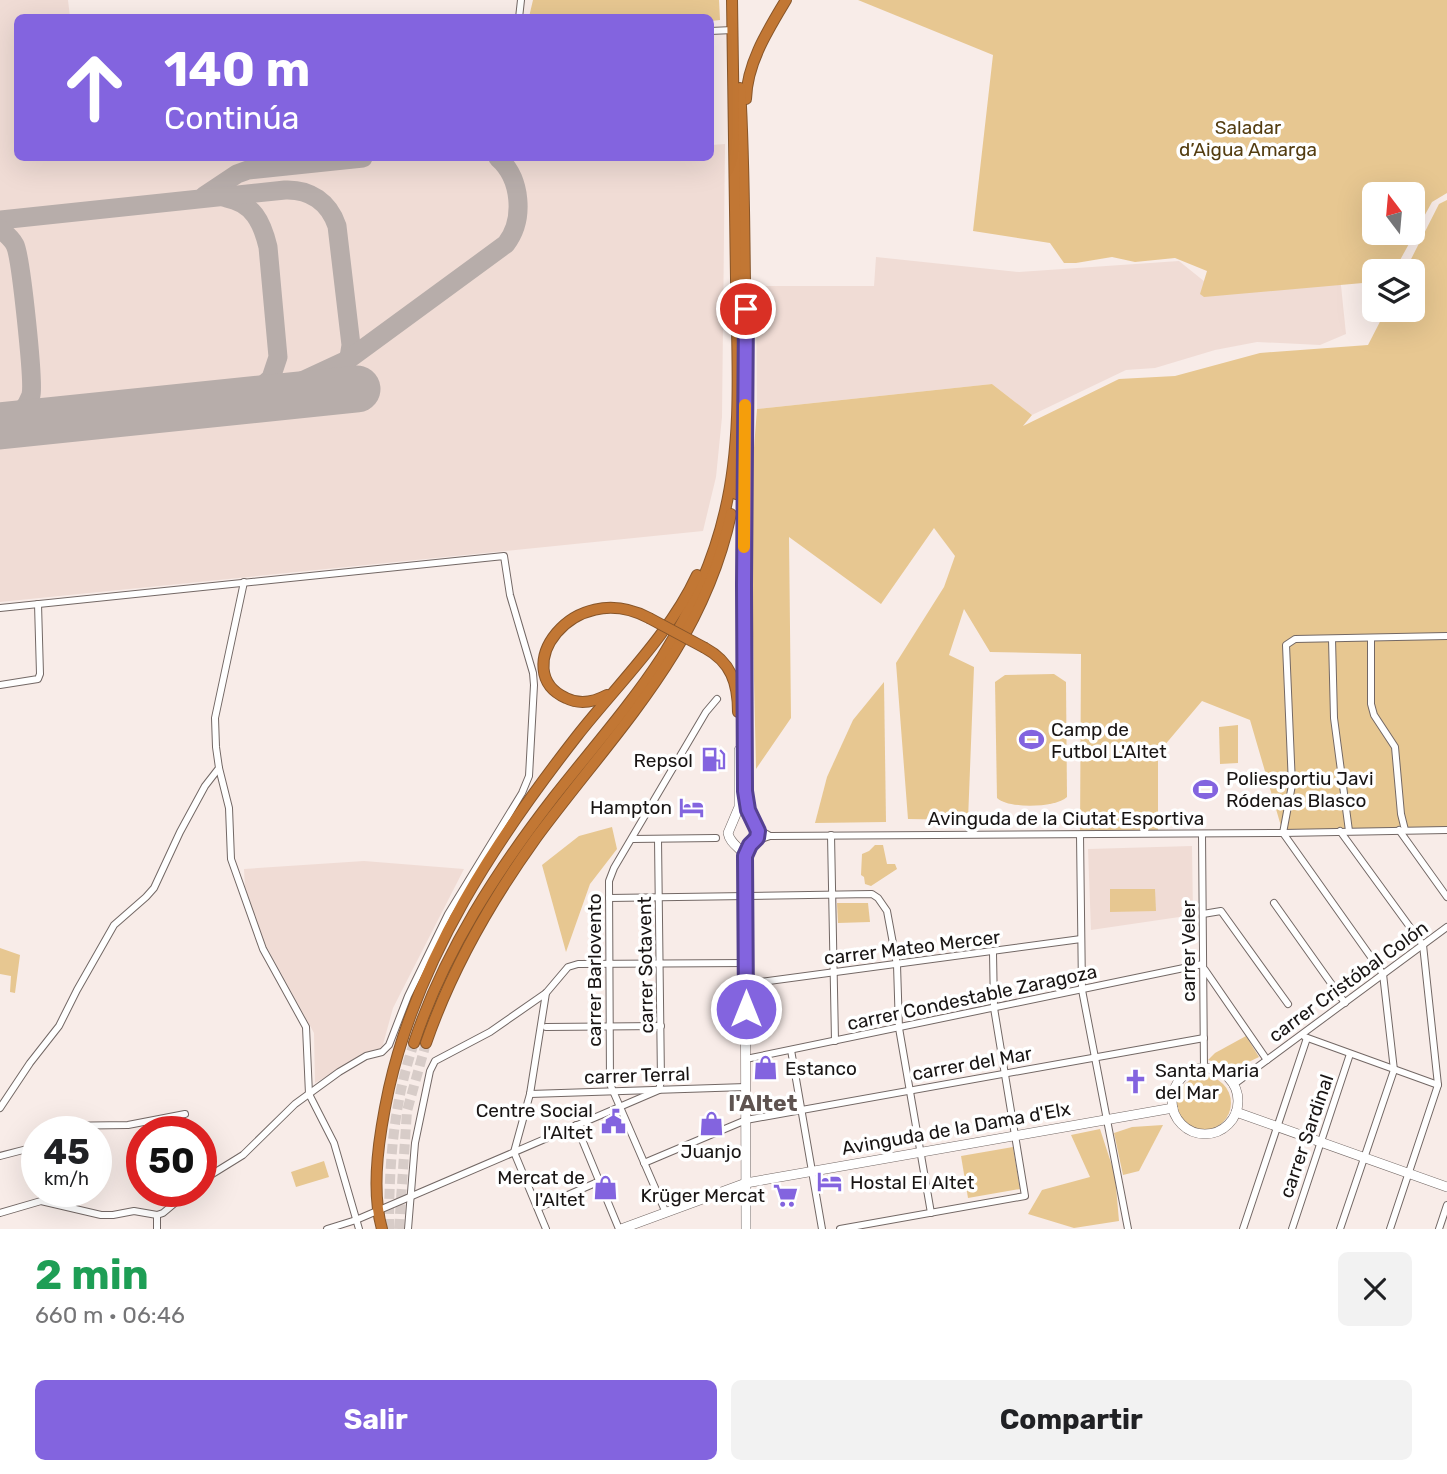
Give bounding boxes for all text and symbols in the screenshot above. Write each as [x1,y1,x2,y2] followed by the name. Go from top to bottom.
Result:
[164,40,310,98] text: 140 m
[49,42,140,133] icon: ahead
[164,99,299,137] text: Continúa
[1179,116,1317,161] park label: Saladar d’Aigua Amarga
[1362,182,1424,245] north arrow
[1362,182,1425,322] map controls
[1362,259,1425,322] button: layers
[716,279,776,339] pin
[727,290,765,328] icon: arrive
[1051,718,1167,763] place label: Camp de Futbol L'Altet
[1017,726,1045,754] sports icon: Camp de Futbol L'Altet
[699,746,727,774] fuel station icon: Repsol
[633,749,693,772] place label: Repsol
[1226,767,1373,812] place label: Poliesportiu Javi Ródenas Blasco
[1192,775,1220,803] sports icon: Poliesportiu Javi Ródenas Blasco
[678,793,706,821] hotel icon: Hampton
[590,796,672,819] place label: Hampton
[928,807,1204,830] street label: Avinguda de la Ciutat Esportiva
[583,893,606,1047] street label: carrer Barlovento
[633,896,658,1034] street label: carrer Sotavent
[1177,900,1200,1002] street label: carrer Veler
[1264,916,1433,1047] street label: carrer Cristóbal Colón
[823,925,1002,970] street label: carrer Mateo Mercer
[845,960,1099,1035] street label: carrer Condestable Zaragoza
[709,972,783,1046] position arrow
[910,1041,1035,1085] street label: carrer del Mar
[751,1054,779,1082] shop icon: Estanco
[785,1057,857,1080] place label: Estanco
[1155,1059,1259,1104] place label: Santa Maria del Mar
[584,1062,690,1089] street label: carrer Terral
[1121,1067,1149,1095] church icon: Santa Maria del Mar
[1275,1071,1338,1201] street label: carrer Sardinal
[729,1089,798,1117] district label: l'Altet
[840,1097,1072,1160] street label: Avinguda de la Dama d'Elx
[476,1099,594,1144] place label: Centre Social l'Altet
[599,1107,627,1135] public building icon: Centre Social l'Altet
[697,1109,725,1137] shop icon: Juanjo
[126,1116,217,1207] speed limit sign: 50
[43,1131,90,1173] text: 45
[680,1140,742,1163] place label: Juanjo
[497,1166,586,1211] place label: Mercat de l'Altet
[44,1168,89,1190] text: km/h
[816,1168,844,1196] hotel icon: Hostal El Altet
[850,1171,975,1194] place label: Hostal El Altet
[591,1174,619,1202] shop icon: Mercat de l'Altet
[771,1181,799,1209] supermarket icon: Krüger Mercat
[640,1184,766,1207] place label: Krüger Mercat
[35,1250,149,1300] text: 2 min
[1338,1252,1412,1326] button: close
[35,1301,185,1329] text: 660 m · 06:46
[35,1380,717,1460] button: Salir
[731,1380,1412,1460] button: Compartir

